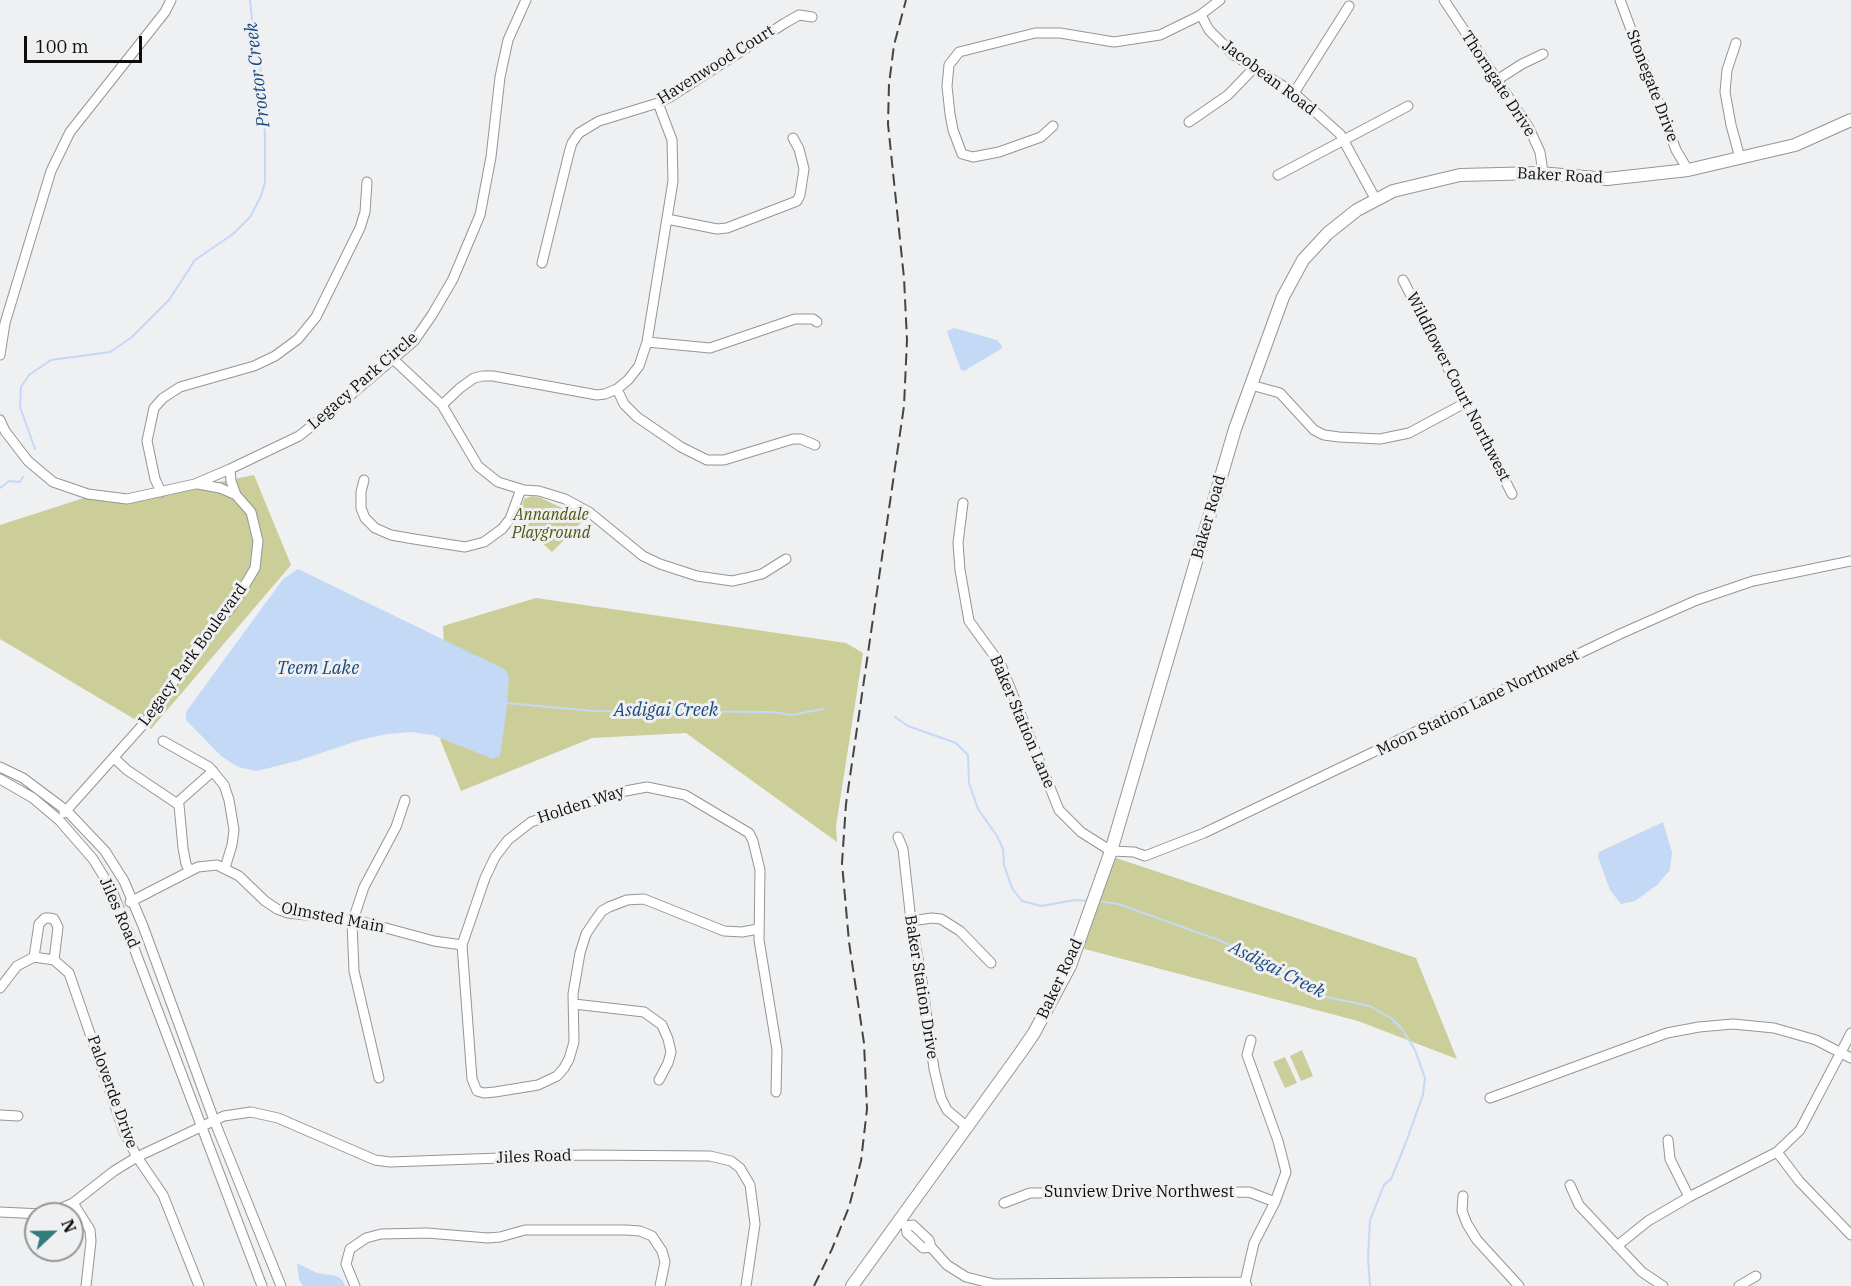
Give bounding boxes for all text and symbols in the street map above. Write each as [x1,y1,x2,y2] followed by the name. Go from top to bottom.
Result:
[241,21,275,129] water label: Proctor Creek
[654,21,778,109] street label: Havenwood Court
[27,24,146,62] scale bar
[1457,27,1539,141] street label: Thorngate Drive
[1622,27,1682,145] street label: Stonegate Drive
[35,35,89,58] text: 100 m
[1218,37,1320,119] street label: Jacobean Road
[1517,164,1603,188] street label: Baker Road
[1402,289,1514,485] street label: Wildflower Court Northwest
[304,328,422,434] street label: Legacy Park Circle
[1188,473,1230,561] street label: Baker Road
[512,505,590,543] park label: Annandale Playground
[135,580,251,730] street label: Legacy Park Boulevard
[1374,646,1582,760] street label: Moon Station Lane Northwest
[985,653,1059,791] street label: Baker Station Lane
[277,658,359,680] water label: Teem Lake
[614,700,718,722] water label: Asdigai Creek
[535,782,627,828] street label: Holden Way
[95,875,143,951] street label: Jiles Road
[280,899,386,937] street label: Olmsted Main
[900,914,942,1060] street label: Baker Station Drive
[1033,936,1087,1022] street label: Baker Road
[1226,937,1328,1003] water label: Asdigai Creek
[83,1033,141,1151] street label: Paloverde Drive
[496,1146,572,1168] street label: Jiles Road
[1044,1182,1234,1202] street label: Sunview Drive Northwest
[24,1202,84,1262] north arrow
[57,1216,80,1236] text: N

